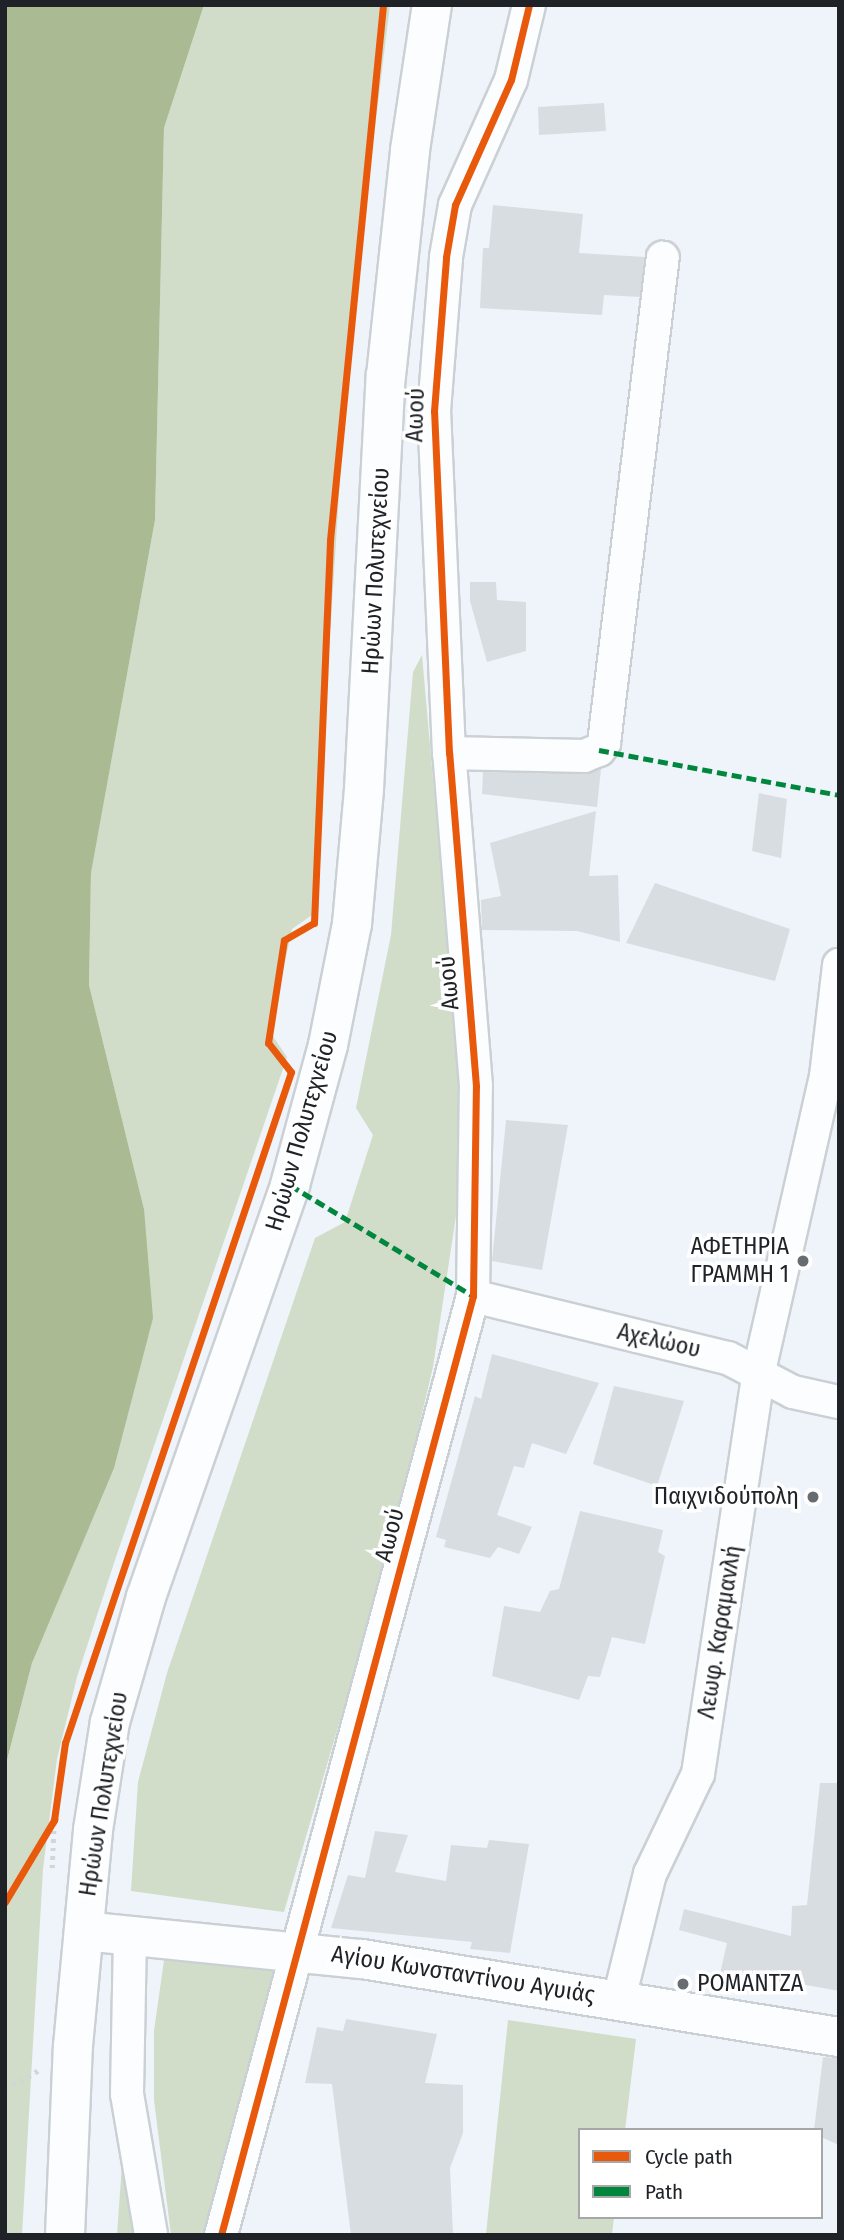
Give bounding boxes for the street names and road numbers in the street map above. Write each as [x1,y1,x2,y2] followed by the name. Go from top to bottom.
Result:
[401,387,431,443] street label: Αωού
[356,467,396,675] street label: Ηρώων Πολυτεχνείου
[432,955,466,1011] street label: Αωού
[260,1028,344,1234] street label: Ηρώων Πολυτεχνείου
[615,1317,703,1365] street label: Αχελώου
[369,1505,411,1565] street label: Αωού
[692,1543,748,1721] street label: Λεωφ. Καραμανλή
[74,1690,134,1898] street label: Ηρώων Πολυτεχνείου
[329,1940,597,2010] street label: Αγίου Κωνσταντίνου Αγυιάς

